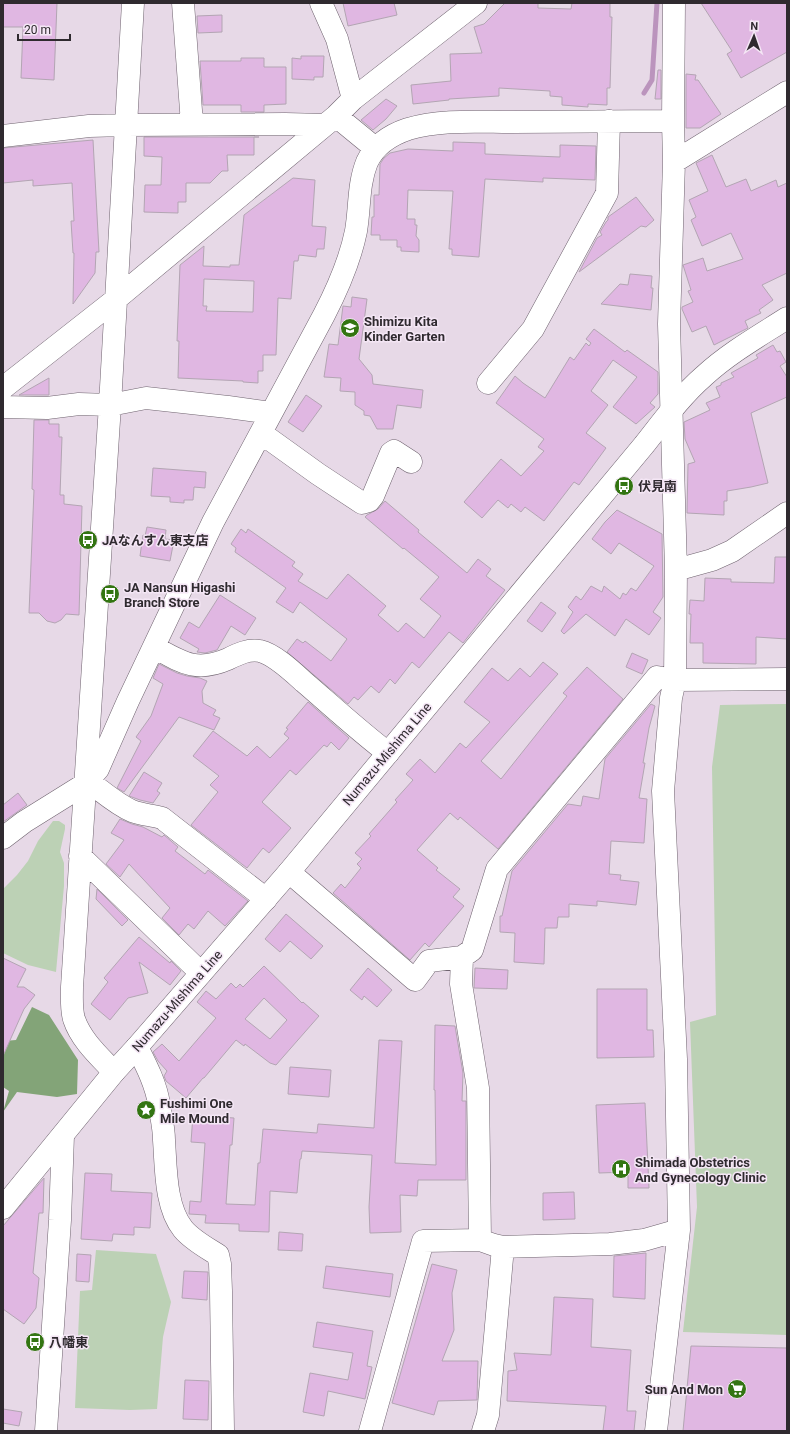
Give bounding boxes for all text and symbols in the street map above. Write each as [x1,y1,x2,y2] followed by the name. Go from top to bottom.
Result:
[18,16,70,42] scale bar
[734,16,774,56] north arrow
[750,20,759,33] text: N
[24,23,51,37] text: 20 m
[364,314,445,344] place label: Shimizu Kita Kinder Garten
[339,317,361,339] school or university icon: Shimizu Kita Kinder Garten
[613,475,635,497] bus stop icon: 伏見南
[638,479,677,494] place label: 伏見南
[77,529,99,551] bus stop icon: JAなんすん東支店
[102,533,209,548] place label: JAなんすん東支店
[124,580,235,610] place label: JA Nansun Higashi Branch Store
[99,583,121,605] bus stop icon: JA Nansun Higashi Branch Store
[340,699,434,808] street label: Numazu-Mishima Line
[129,947,225,1055] street label: Numazu-Mishima Line
[160,1096,233,1126] place label: Fushimi One Mile Mound
[135,1099,157,1121] place icon: Fushimi One Mile Mound
[635,1155,766,1185] place label: Shimada Obstetrics And Gynecology Clinic
[610,1158,632,1180] hospital icon: Shimada Obstetrics And Gynecology Clinic
[24,1331,46,1353] bus stop icon: 八幡東
[49,1335,88,1350] place label: 八幡東
[726,1378,748,1400] supermarket icon: Sun And Mon
[645,1382,723,1397] place label: Sun And Mon

